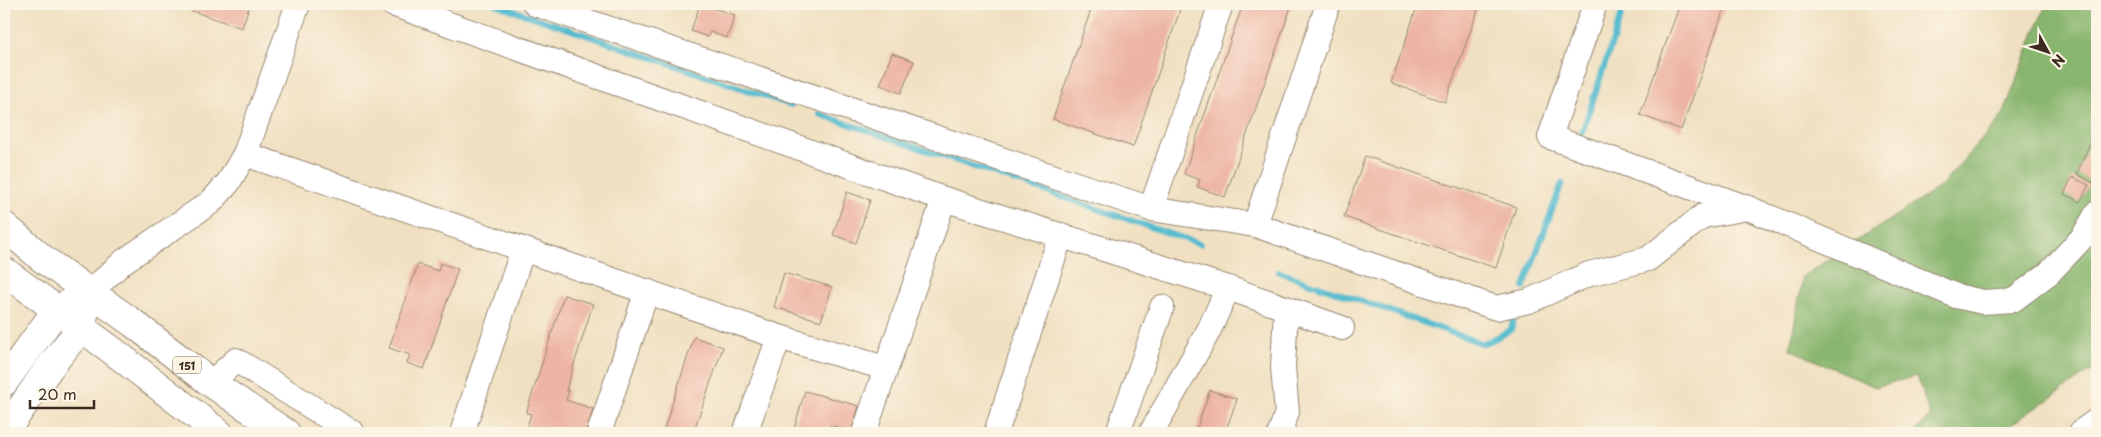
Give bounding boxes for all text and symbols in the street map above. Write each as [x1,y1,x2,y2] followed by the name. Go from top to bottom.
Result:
[2024,28,2074,78] north arrow
[2047,50,2070,72] text: N
[173,356,201,374] road number: 151
[30,377,94,409] scale bar
[38,382,77,405] text: 20 m

